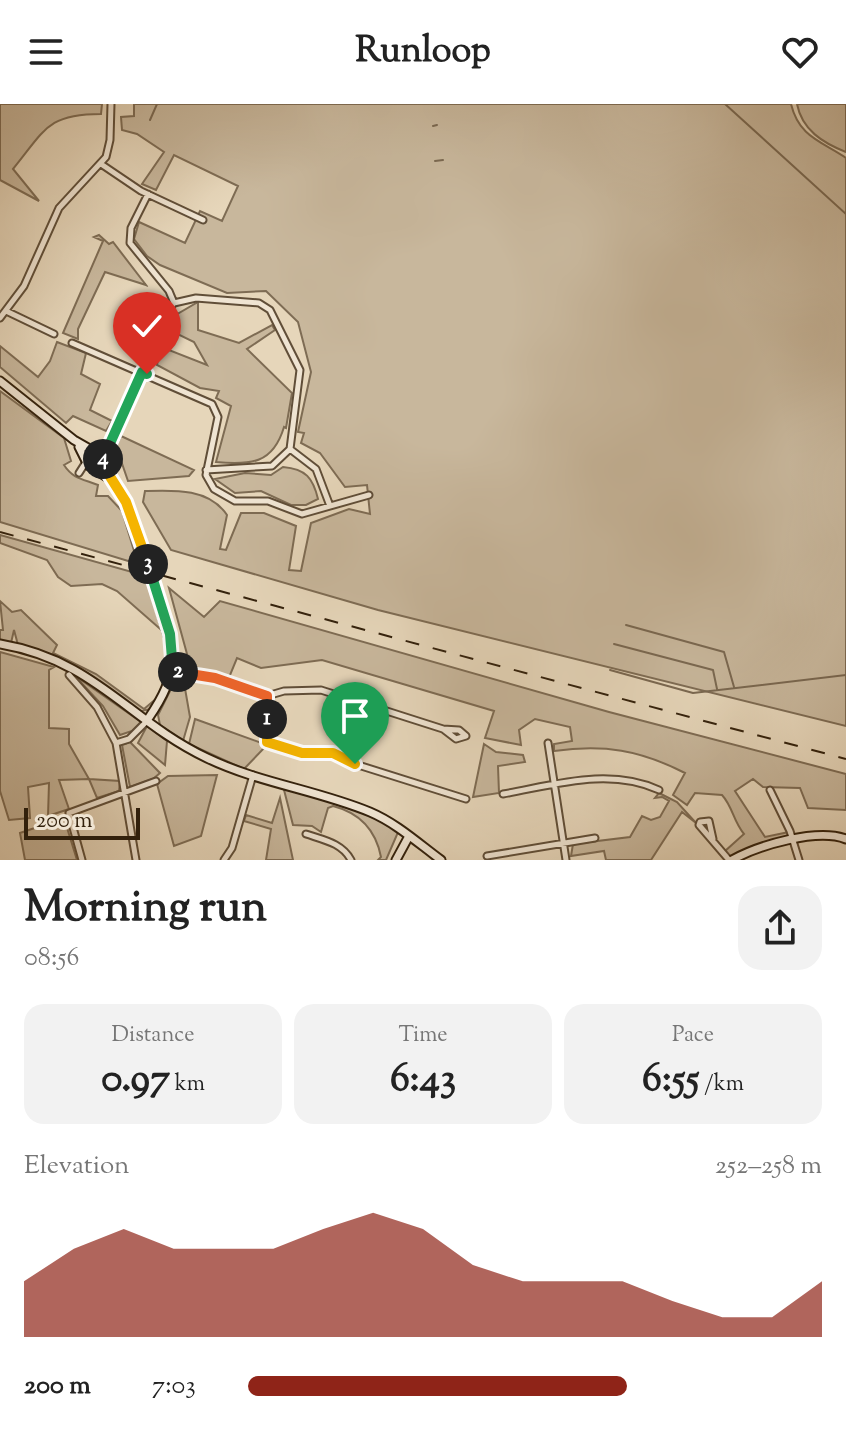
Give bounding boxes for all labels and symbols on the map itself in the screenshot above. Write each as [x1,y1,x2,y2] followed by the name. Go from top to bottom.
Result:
[113,292,181,374] pin
[83,439,123,479] pin: 4
[128,544,168,584] pin: 3
[158,652,198,692] pin: 2
[321,682,389,764] pin
[247,699,287,739] pin: 1
[24,804,140,840] scale bar

